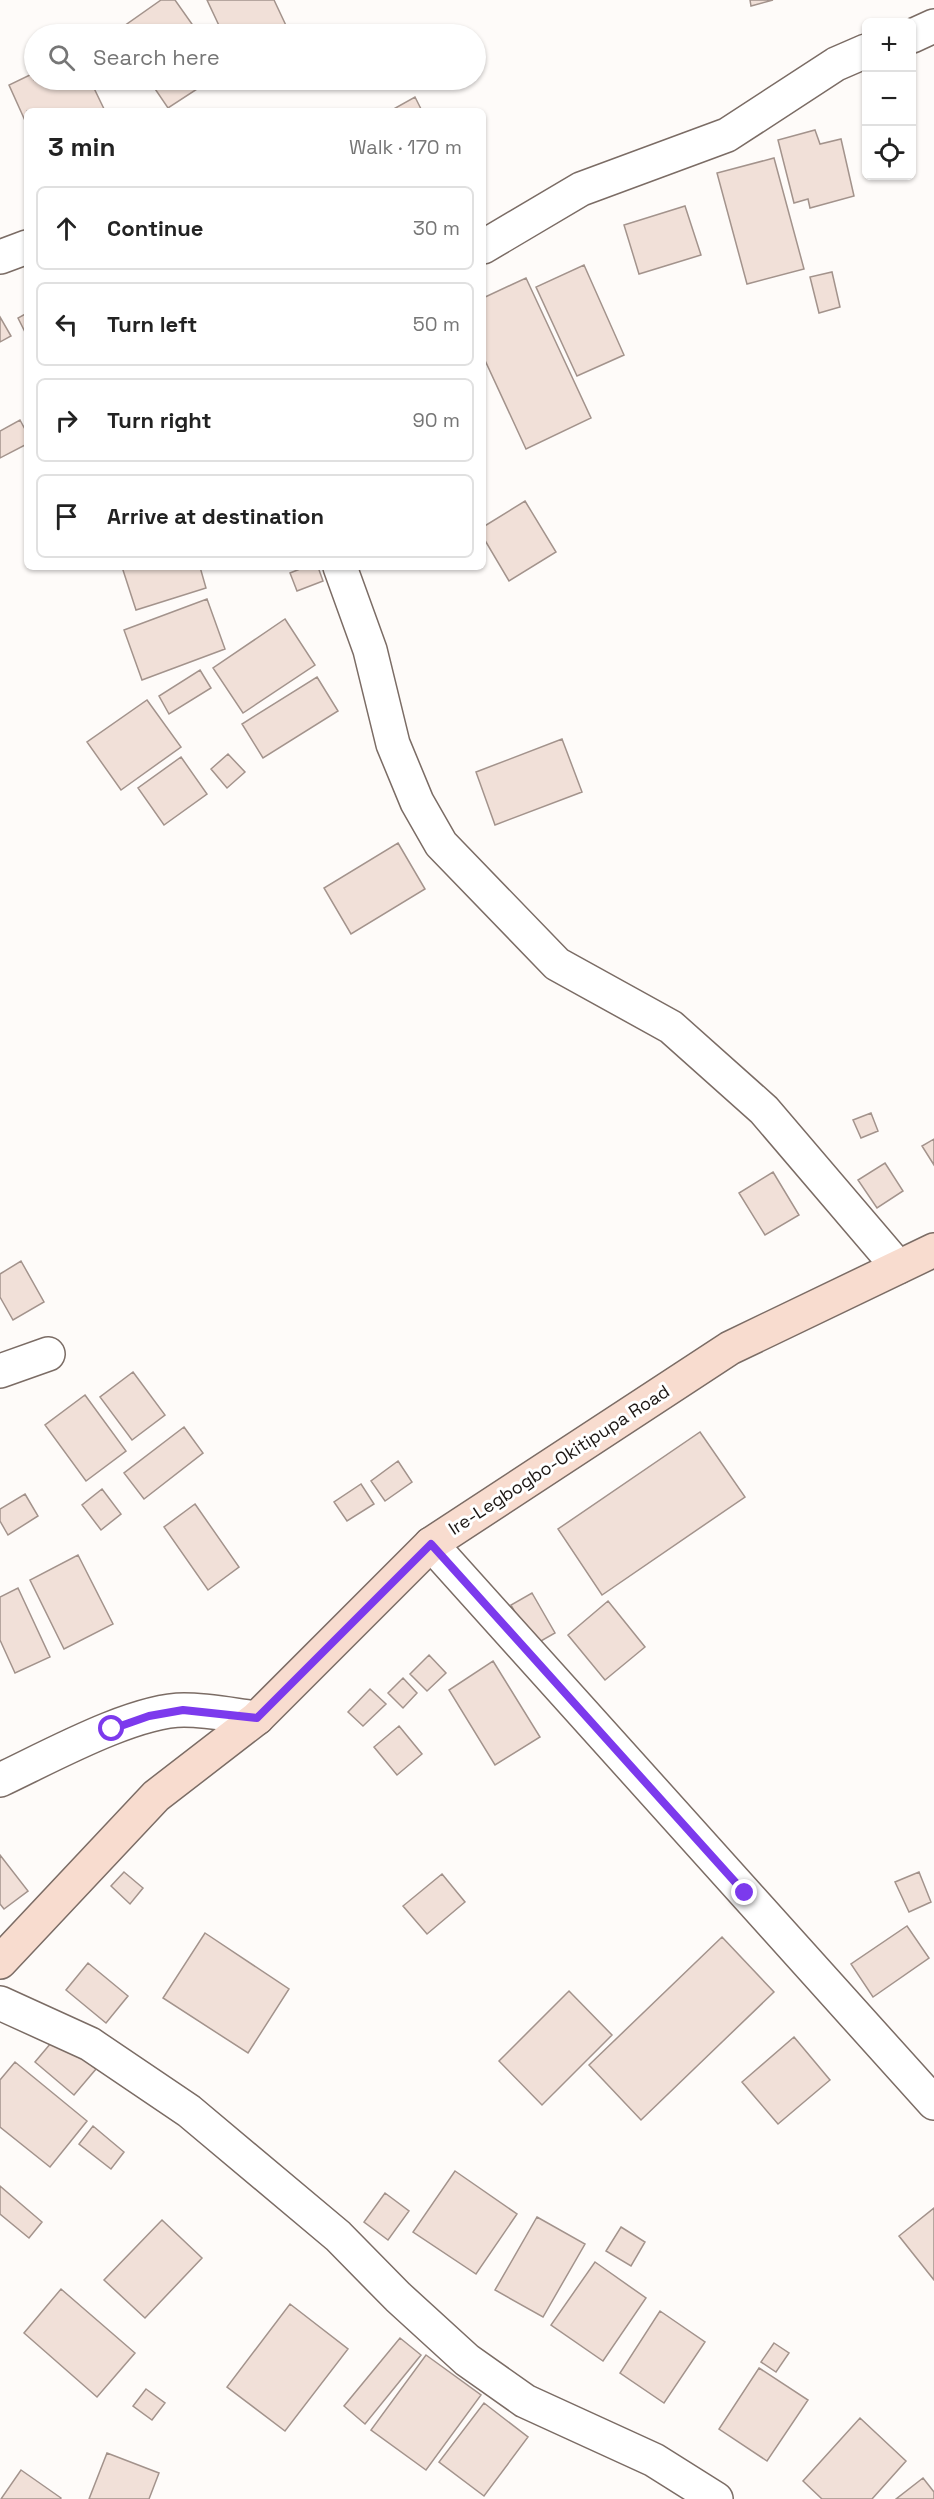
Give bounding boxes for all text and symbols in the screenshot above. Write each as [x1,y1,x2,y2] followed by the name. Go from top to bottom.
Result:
[862,18,916,180] map controls
[862,18,916,72] button: +
[24,24,486,90] search box
[45,41,78,74] icon: search
[93,43,220,71] text: Search here
[862,72,916,126] button: −
[862,126,916,180] button: locate
[48,130,116,164] text: 3 min
[349,134,462,160] text: Walk · 170 m
[50,212,83,245] icon: ahead
[107,214,203,242] text: Continue
[413,215,460,241] text: 30 m
[50,308,83,341] icon: left
[107,310,197,338] text: Turn left
[413,311,460,337] text: 50 m
[50,404,83,437] icon: right
[107,406,212,434] text: Turn right
[413,407,460,433] text: 90 m
[50,500,83,533] icon: arrive
[107,502,324,530] text: Arrive at destination
[444,1379,674,1540] street label: Ire-Legbogbo-Okitipupa Road
[98,1715,124,1741] route start
[731,1879,757,1905] route end

